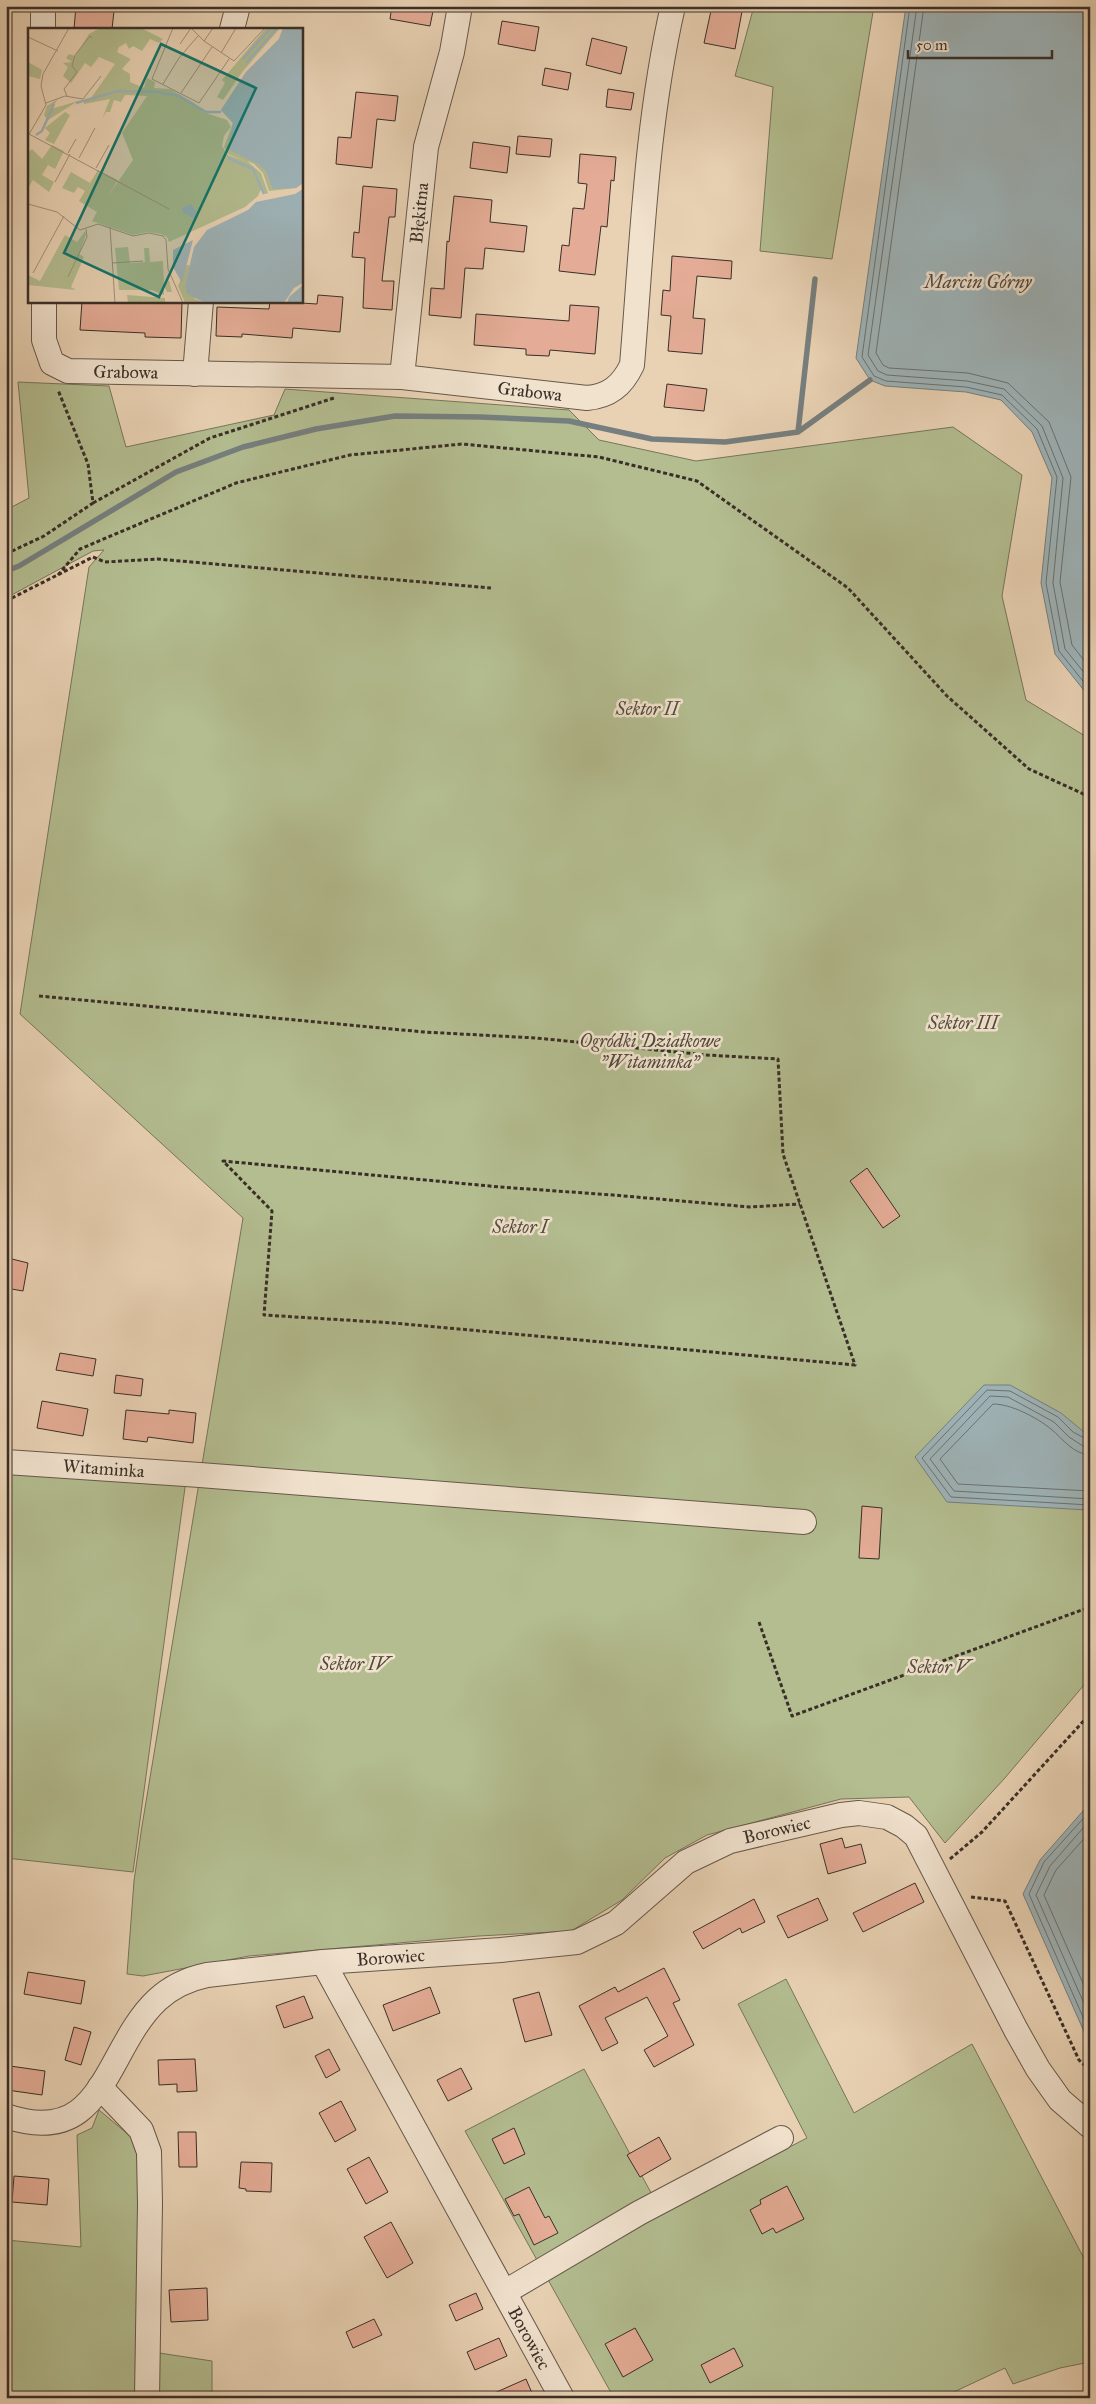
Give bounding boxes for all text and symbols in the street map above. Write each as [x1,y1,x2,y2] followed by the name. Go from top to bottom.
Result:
[28,28,302,302] inset map
[908,28,1052,60] scale bar
[916,36,948,54] text: 50 m
[405,181,433,244] street label: Błękitna
[922,270,1033,293] water label: Marcin Górny
[93,360,159,384] street label: Grabowa
[496,377,564,406] street label: Grabowa
[615,698,681,720] park label: Sektor II
[927,1012,1001,1034] park label: Sektor III
[580,1030,721,1073] park label: Ogródki Działkowe "Witaminka"
[491,1216,551,1238] park label: Sektor I
[62,1455,146,1482] street label: Witaminka
[319,1653,393,1675] park label: Sektor IV
[906,1656,974,1678] park label: Sektor V
[741,1811,813,1849] street label: Borowiec
[356,1944,426,1971] street label: Borowiec
[503,2303,556,2374] street label: Borowiec

